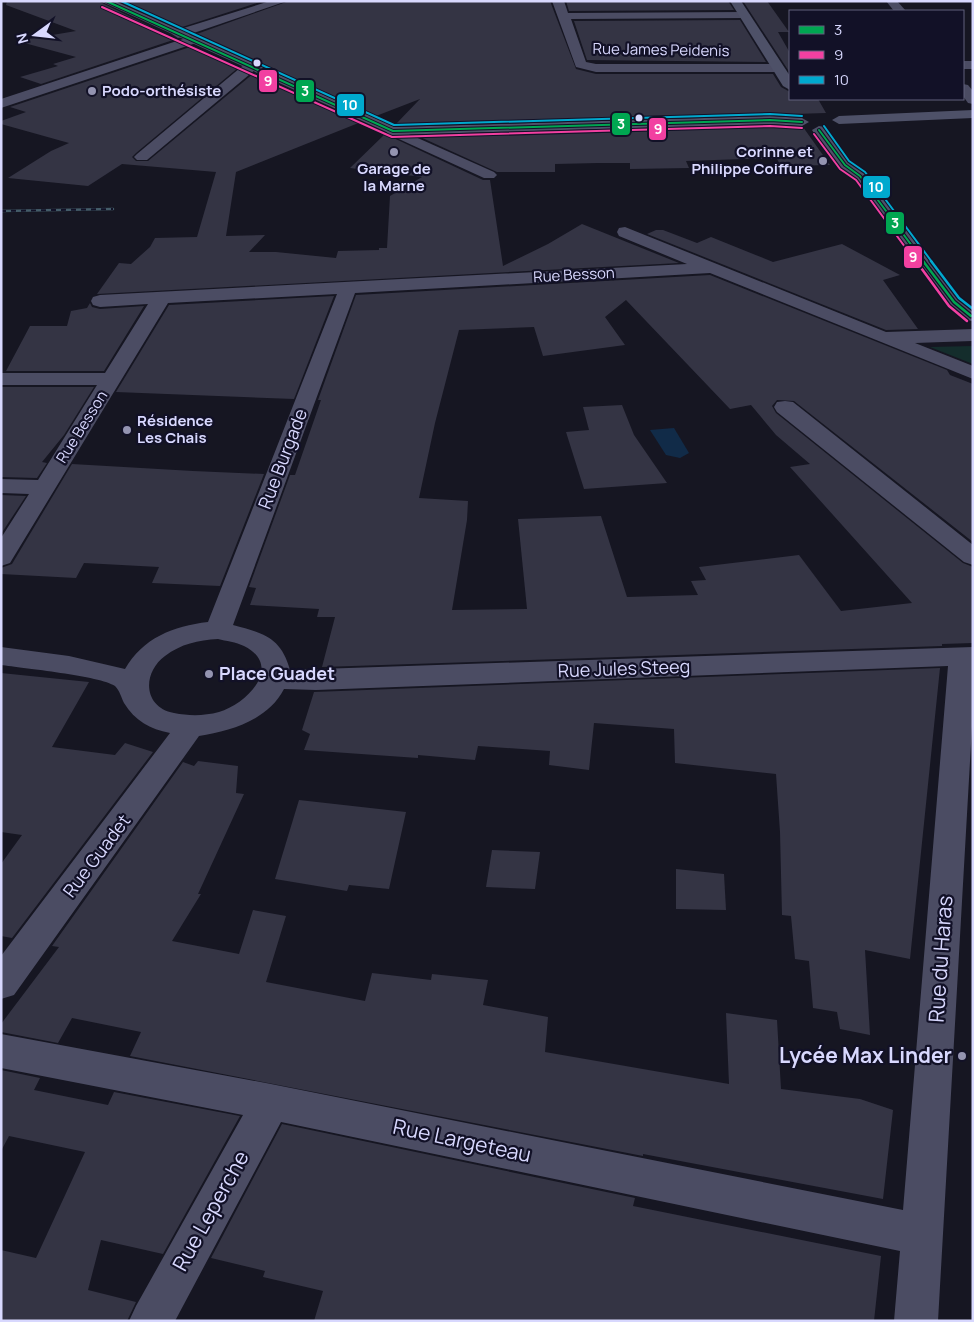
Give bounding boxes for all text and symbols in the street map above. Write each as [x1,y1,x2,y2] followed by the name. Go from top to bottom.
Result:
[10,10,60,60] north arrow
[789,10,964,100] legend
[834,19,842,40] text: 3
[11,31,32,46] text: N
[592,38,730,61] street label: Rue James Peidenis
[834,44,843,65] text: 9
[252,58,262,68] unlabelled marker
[258,69,278,93] line badge: 9
[834,69,849,90] text: 10
[264,71,272,90] text: 9
[295,79,315,103] line badge: 3
[102,80,221,101] place label: Podo-orthésiste
[301,81,309,100] text: 3
[86,85,98,97] marker: Podo-orthésiste
[336,93,365,117] line badge: 10
[342,95,358,114] text: 10
[611,112,631,136] line badge: 3
[634,113,644,123] unlabelled marker
[617,114,625,133] text: 3
[648,117,667,141] line badge: 9
[654,119,662,138] text: 9
[691,141,813,179] place label: Corinne et Philippe Coiffure
[388,146,400,158] marker: Garage de la Marne
[817,155,829,167] marker: Corinne et Philippe Coiffure
[357,158,431,196] place label: Garage de la Marne
[862,175,891,199] line badge: 10
[868,177,884,196] text: 10
[885,211,905,235] line badge: 3
[891,213,899,232] text: 3
[903,245,923,269] line badge: 9
[909,247,917,266] text: 9
[533,262,615,287] street label: Rue Besson
[51,386,112,467] street label: Rue Besson
[252,405,312,512] street label: Rue Burgade
[137,410,213,448] place label: Résidence Les Chais
[121,424,133,436] marker: Résidence Les Chais
[557,654,691,682] street label: Rue Jules Steeg
[219,661,335,685] place label: Place Guadet
[203,668,215,680] marker: Place Guadet
[57,809,135,902] street label: Rue Guadet
[922,895,958,1023] street label: Rue du Haras
[779,1041,952,1069] place label: Lycée Max Linder
[956,1050,968,1062] marker: Lycée Max Linder
[391,1112,534,1168] street label: Rue Largeteau
[166,1145,255,1276] street label: Rue Leperche

